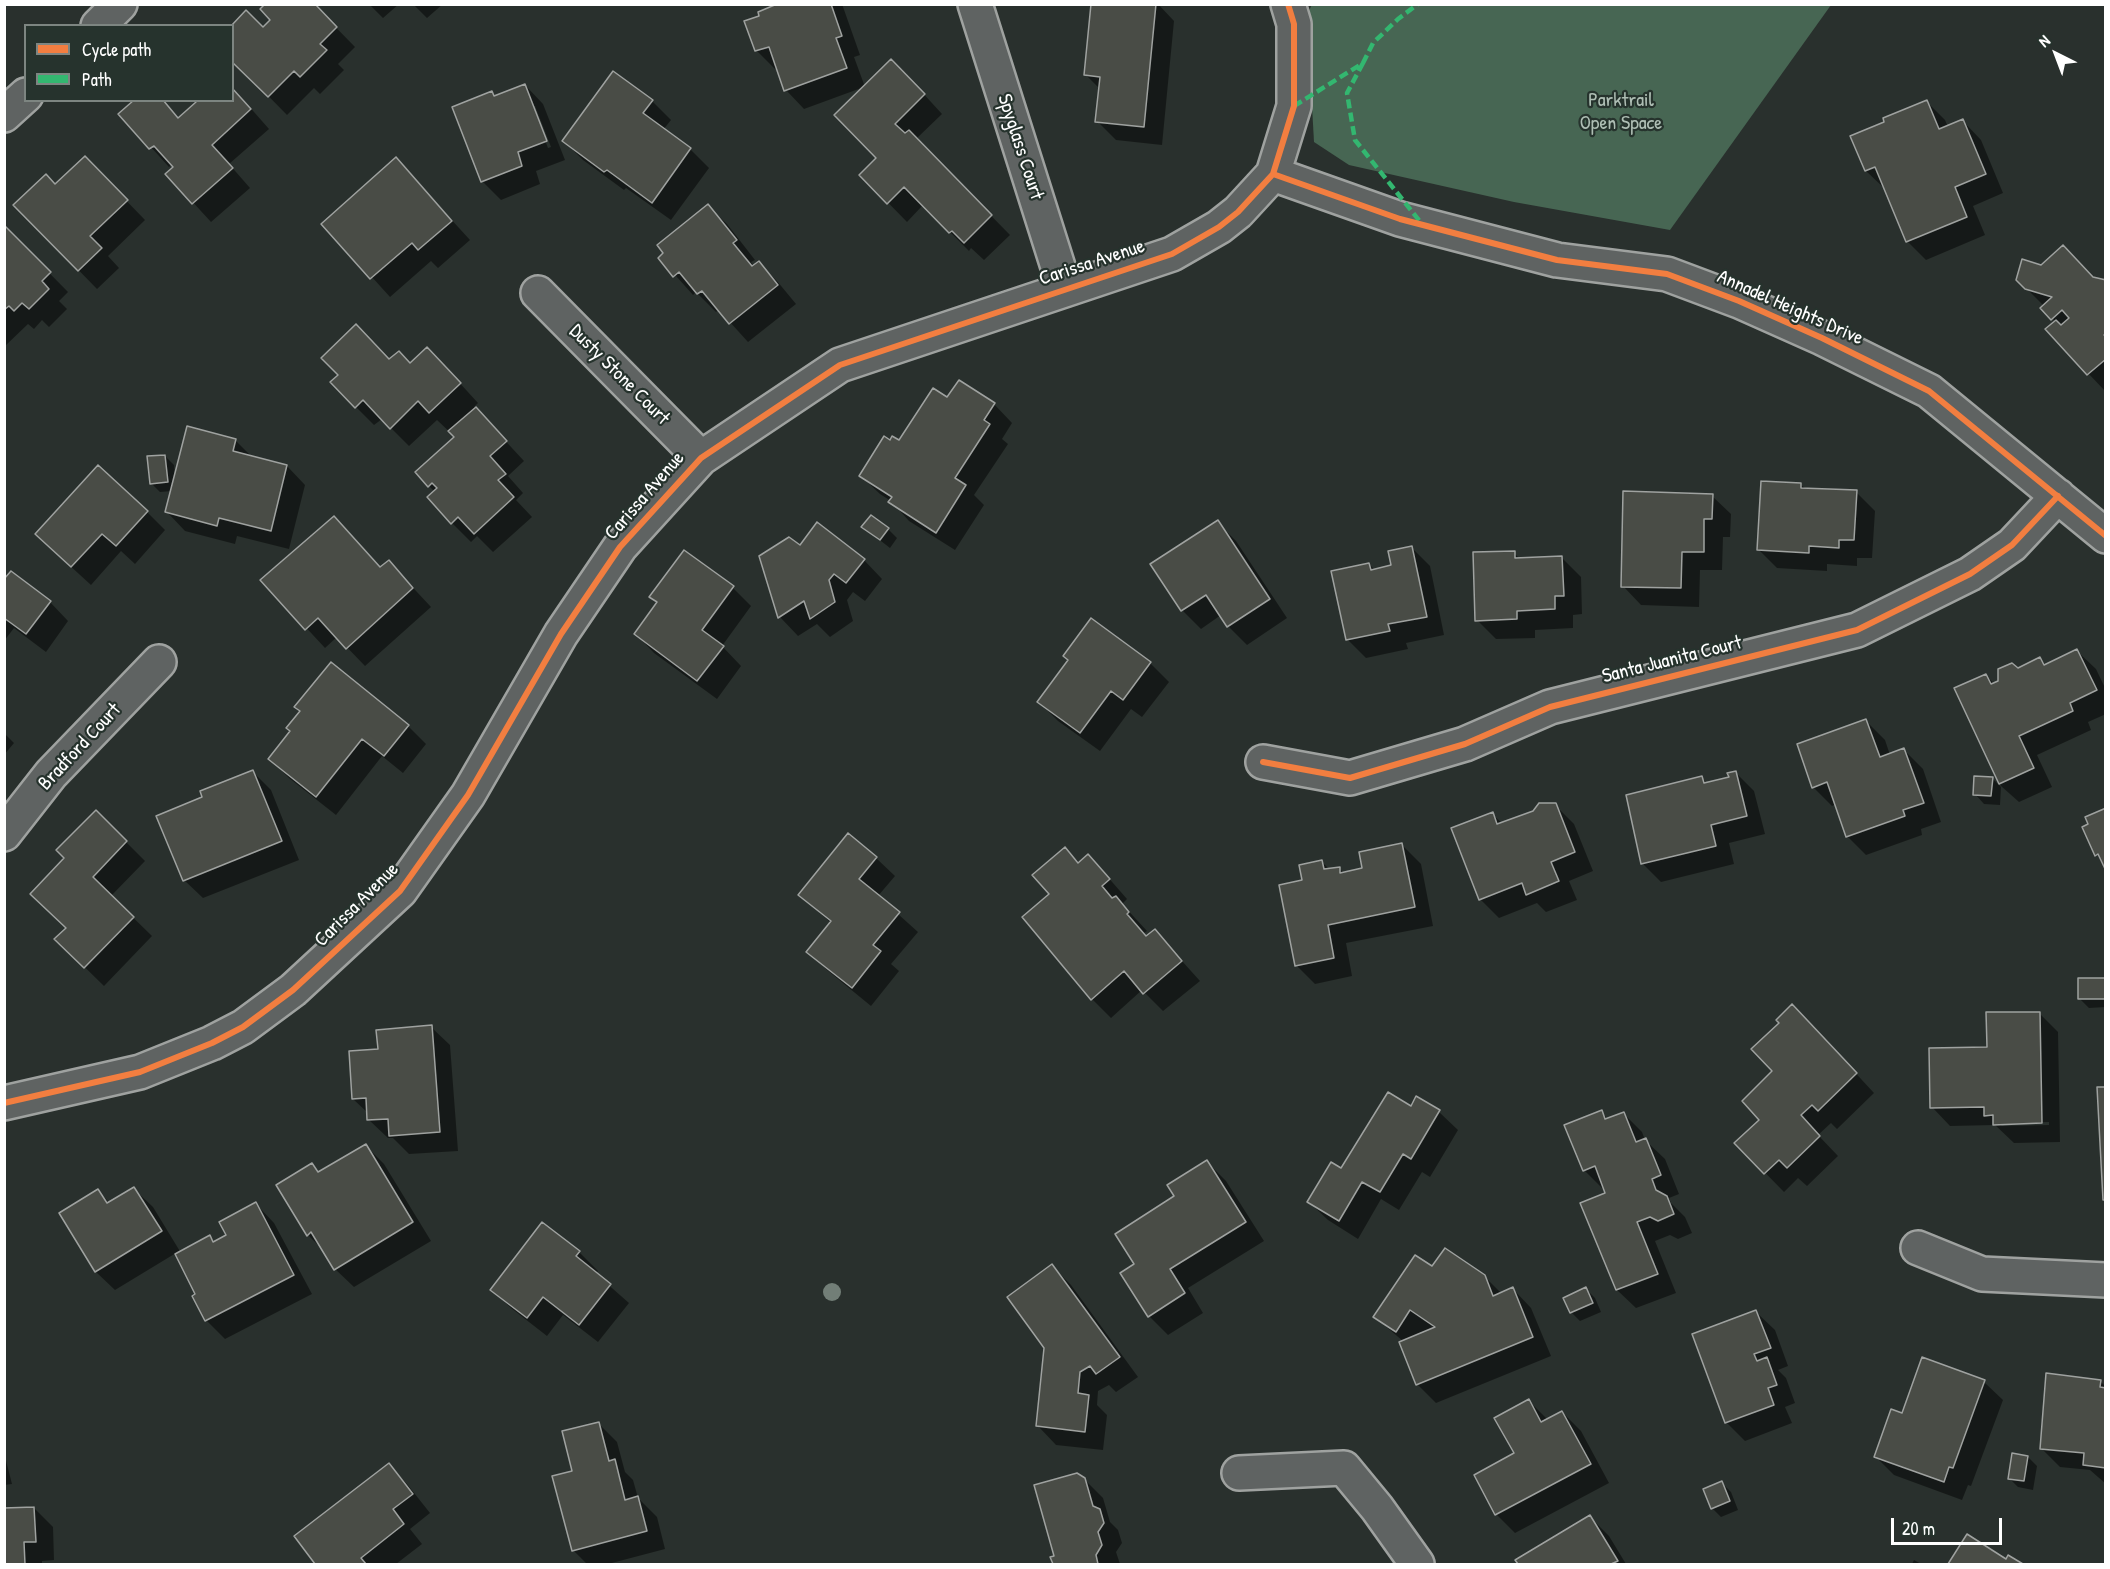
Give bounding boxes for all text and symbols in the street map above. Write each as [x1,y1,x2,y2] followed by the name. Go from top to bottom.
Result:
[24,24,234,102] legend
[2026,24,2086,84] north arrow
[2033,30,2054,52] text: N
[82,37,151,62] text: Cycle path
[82,67,111,92] text: Path
[1580,89,1662,136] park label: Parktrail Open Space
[992,91,1048,203] street label: Spyglass Court
[1036,235,1148,291] street label: Carissa Avenue
[1713,265,1867,351] street label: Annadel Heights Drive
[564,320,674,430] street label: Dusty Stone Court
[600,447,690,545] street label: Carissa Avenue
[1600,631,1744,689] street label: Santa Juanita Court
[34,698,126,796] street label: Bradford Court
[310,858,404,952] street label: Carissa Avenue
[1894,1506,2005,1544] scale bar
[1902,1516,1935,1541] text: 20 m

